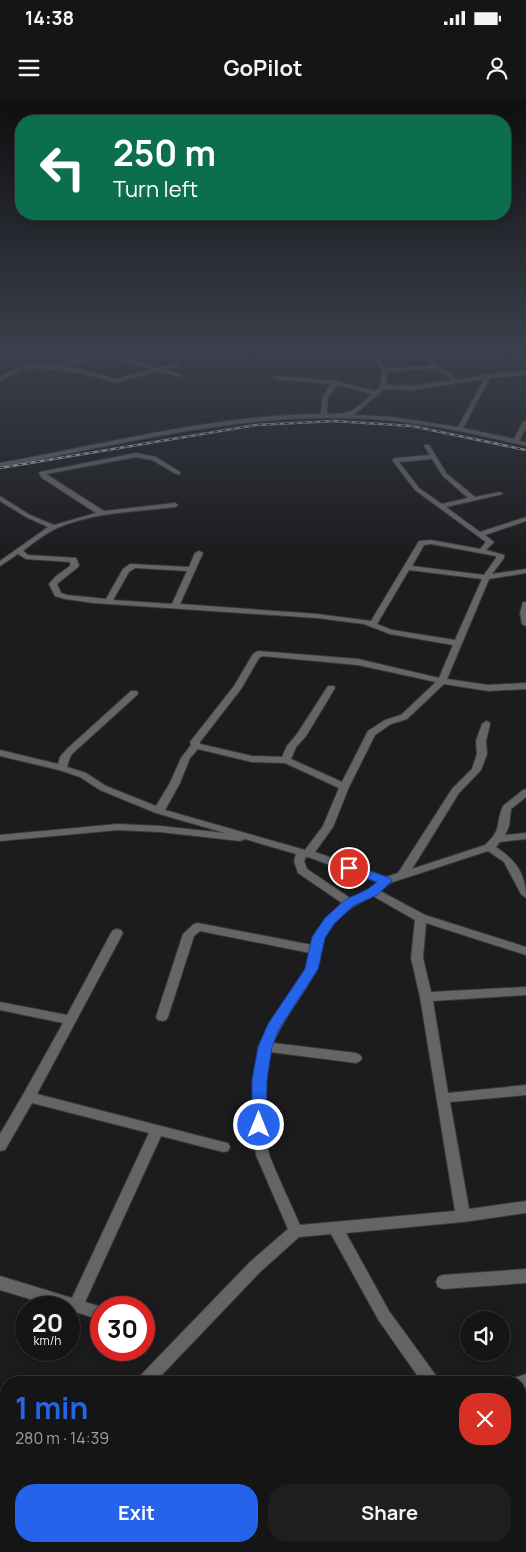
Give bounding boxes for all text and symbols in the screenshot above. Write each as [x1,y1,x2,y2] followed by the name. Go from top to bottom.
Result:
[25,5,74,31] text: 14:38
[223,53,303,83] text: GoPilot
[15,54,43,82] icon: menu
[483,54,511,82] icon: person
[113,129,216,177] text: 250 m
[30,135,95,200] icon: left
[113,174,198,204] text: Turn left
[328,847,370,889] pin
[335,854,363,882] icon: arrive
[232,1098,284,1150] position arrow
[90,1296,155,1361] speed limit sign: 30
[32,1305,63,1340] text: 20
[460,1311,510,1361] map controls
[460,1311,510,1361] button: sound
[34,1332,61,1349] text: km/h
[15,1387,88,1428] text: 1 min
[459,1393,511,1445] button: close
[15,1427,109,1449] text: 280 m · 14:39
[15,1484,258,1542] button: Exit
[268,1484,511,1542] button: Share

